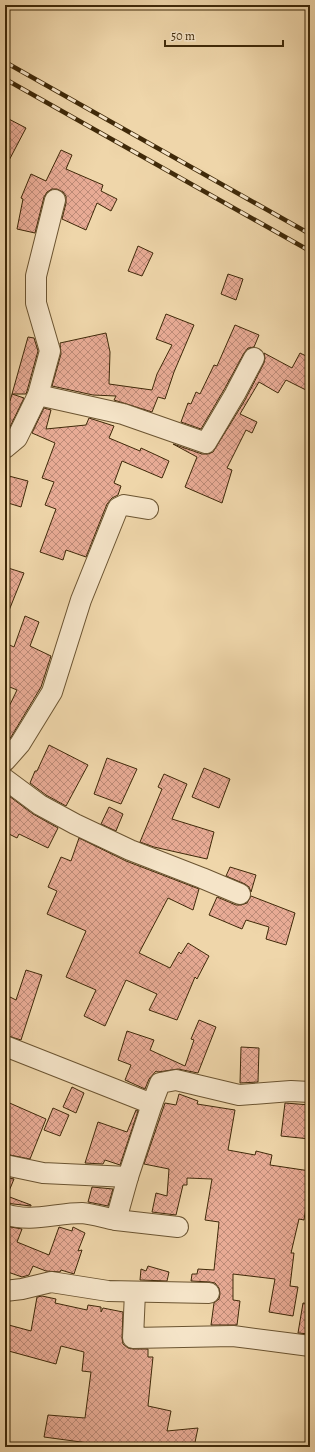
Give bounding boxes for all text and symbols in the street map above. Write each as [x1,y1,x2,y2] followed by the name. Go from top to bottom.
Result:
[165,22,283,48] scale bar
[171,28,195,44] text: 50 m

